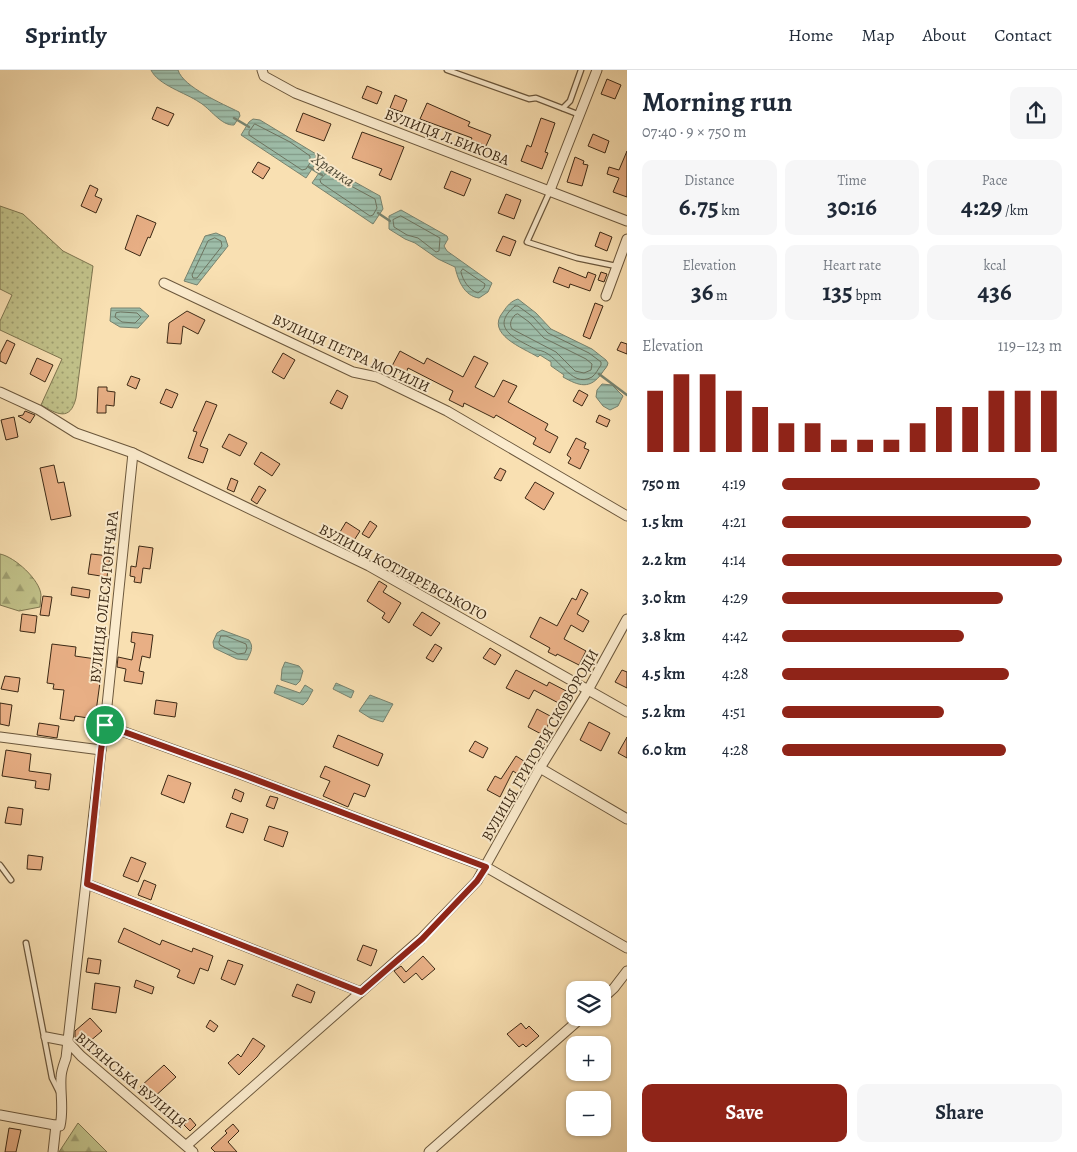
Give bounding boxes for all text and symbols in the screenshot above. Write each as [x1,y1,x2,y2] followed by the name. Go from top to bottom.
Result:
[25,19,107,51] text: Sprintly
[788,23,833,47] text: Home
[861,23,894,47] text: Map
[922,23,966,47] text: About
[994,23,1052,47] text: Contact
[642,83,792,121] text: Morning run
[1010,87,1062,139] button: share
[382,104,513,170] street label: ВУЛИЦЯ Л.БИКОВА
[642,121,747,143] text: 07:40 · 9 × 750 m
[306,147,359,192] water label: Хранка
[684,171,734,190] text: Distance
[837,171,867,190] text: Time
[982,171,1008,190] text: Pace
[679,190,719,224] text: 6.75
[827,190,877,224] text: 30:16
[961,190,1002,224] text: 4:29
[719,201,740,220] text: km
[1002,201,1028,220] text: /km
[682,256,736,275] text: Elevation
[823,256,881,275] text: Heart rate
[983,256,1006,275] text: kcal
[691,275,713,309] text: 36
[822,275,853,309] text: 135
[978,275,1012,309] text: 436
[713,286,728,305] text: m
[853,286,882,305] text: bpm
[269,309,433,397] street label: ВУЛИЦЯ ПЕТРА МОГИЛИ
[642,335,703,357] text: Elevation
[998,335,1062,357] text: 119–123 m
[642,473,680,495] text: 750 m
[722,473,746,495] text: 4:19
[85,509,123,684] street label: ВУЛИЦЯ ОЛЕСЯ ГОНЧАРА
[642,511,683,533] text: 1.5 km
[722,511,746,533] text: 4:21
[315,519,491,625] street label: ВУЛИЦЯ КОТЛЯРЕВСЬКОГО
[642,549,686,571] text: 2.2 km
[722,549,746,571] text: 4:14
[642,587,686,609] text: 3.0 km
[722,587,748,609] text: 4:29
[642,625,685,647] text: 3.8 km
[722,625,748,647] text: 4:42
[477,645,603,845] street label: ВУЛИЦЯ ГРИГОРІЯ СКОВОРОДИ
[642,663,685,685] text: 4.5 km
[722,663,748,685] text: 4:28
[642,701,685,723] text: 5.2 km
[722,701,745,723] text: 4:51
[84,704,126,746] pin
[91,711,119,739] icon: arrive
[642,739,686,761] text: 6.0 km
[722,739,748,761] text: 4:28
[566,981,611,1136] map controls
[566,981,611,1026] button: layers
[71,1028,191,1132] street label: ВІТЯНСЬКА ВУЛИЦЯ
[566,1036,611,1081] button: +
[642,1084,847,1142] button: Save
[857,1084,1062,1142] button: Share
[566,1091,611,1136] button: −

